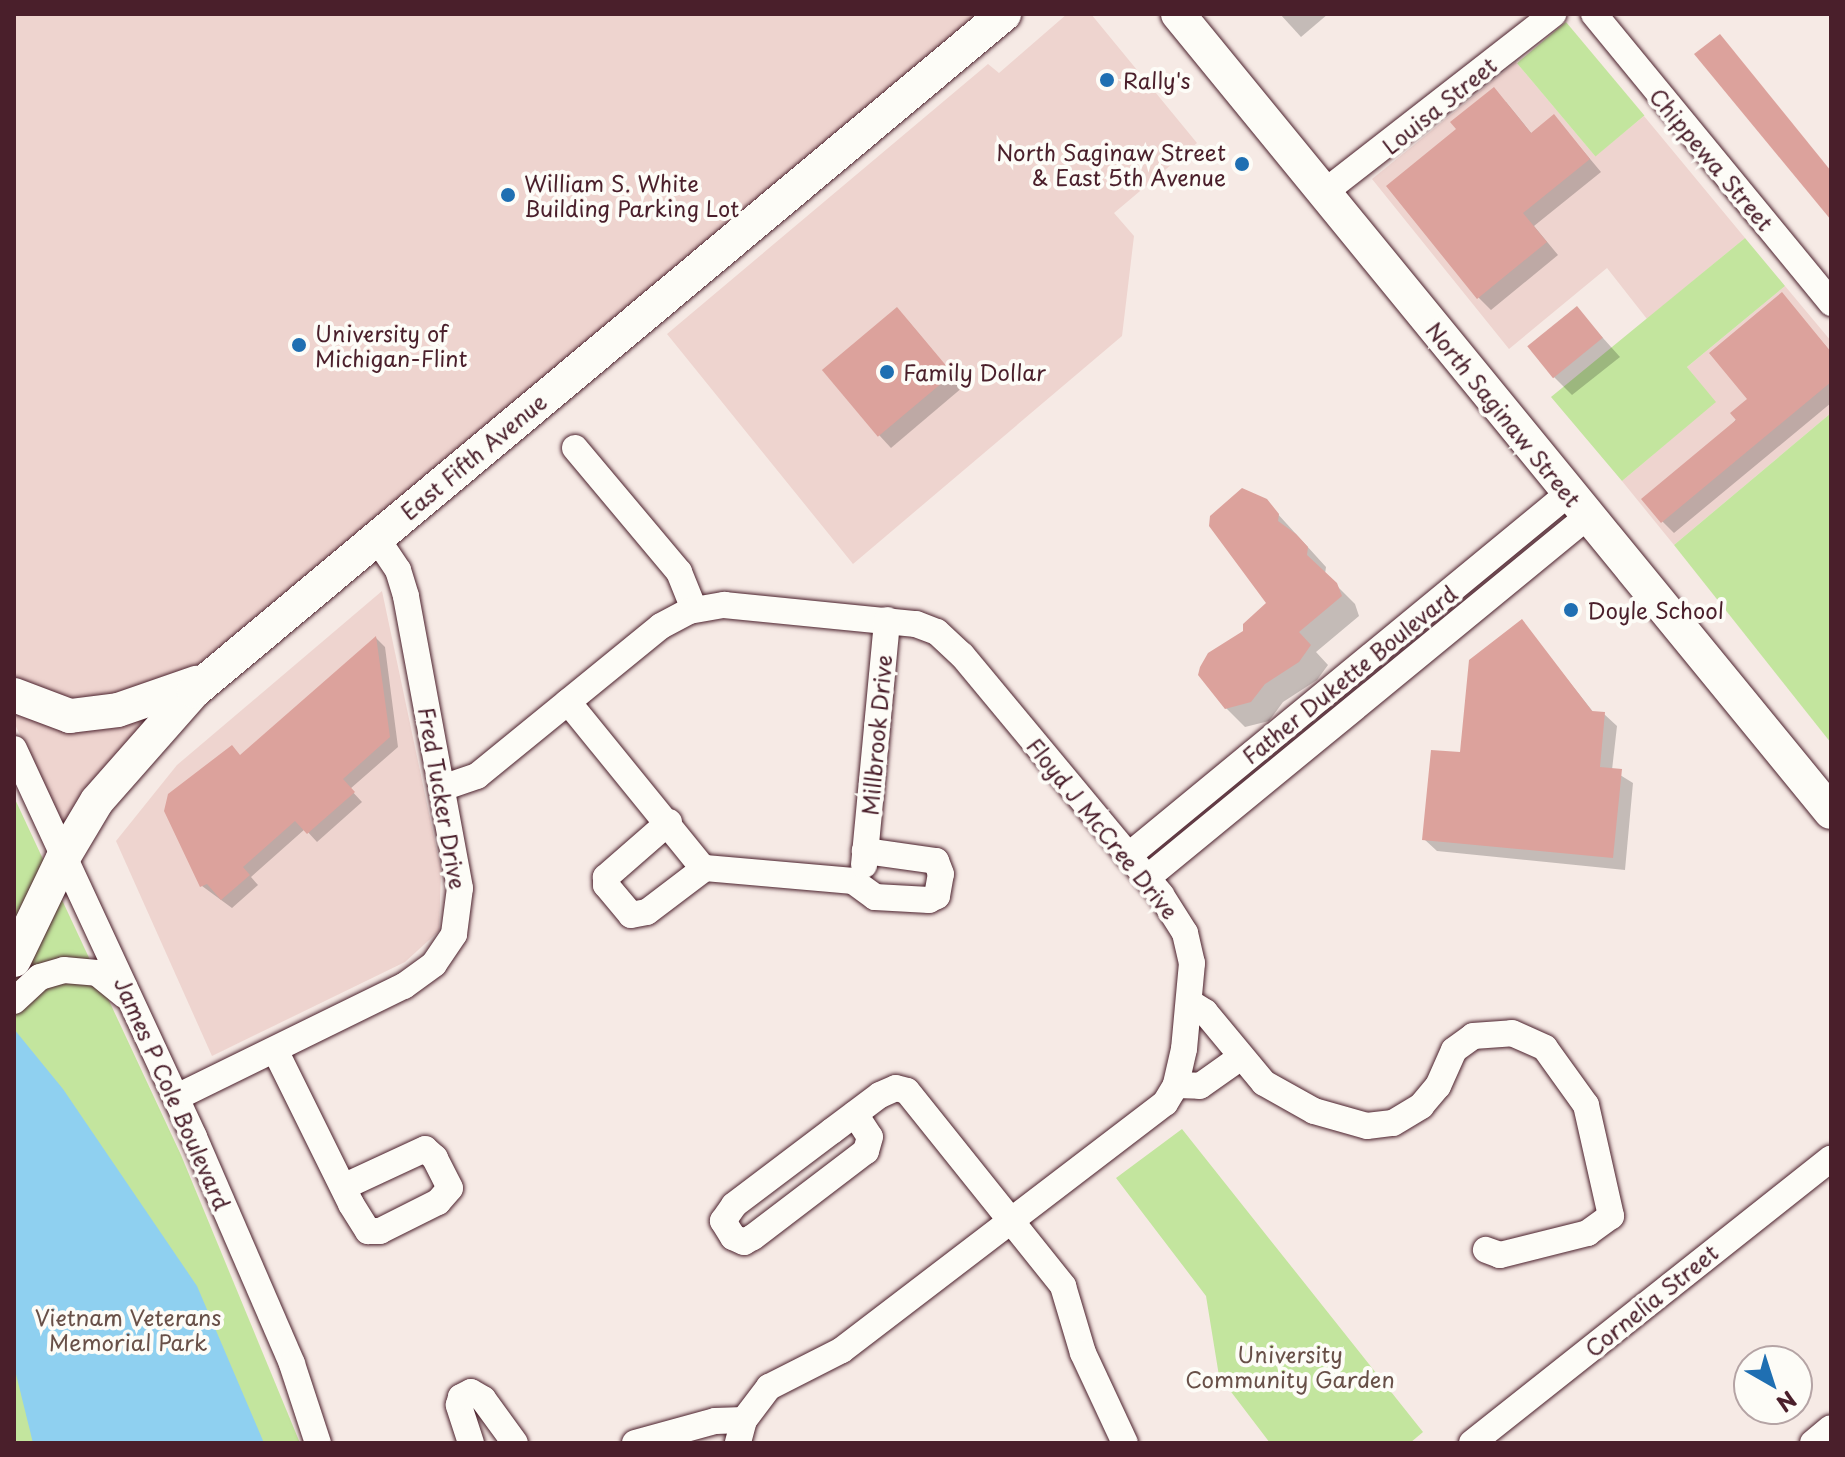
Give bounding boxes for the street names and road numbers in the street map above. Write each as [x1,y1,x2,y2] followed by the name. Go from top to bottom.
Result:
[1376,51,1502,159] street label: Louisa Street
[1645,83,1779,235] street label: Chippewa Street
[1421,316,1587,512] street label: North Saginaw Street
[394,387,552,525] street label: East Fifth Avenue
[1236,579,1462,769] street label: Father Dukette Boulevard
[856,653,896,817] street label: Millbrook Drive
[414,703,472,893] street label: Fred Tucker Drive
[1021,731,1185,925] street label: Floyd J McCree Drive
[109,972,237,1214] street label: James P Cole Boulevard
[1579,1238,1723,1362] street label: Cornelia Street

